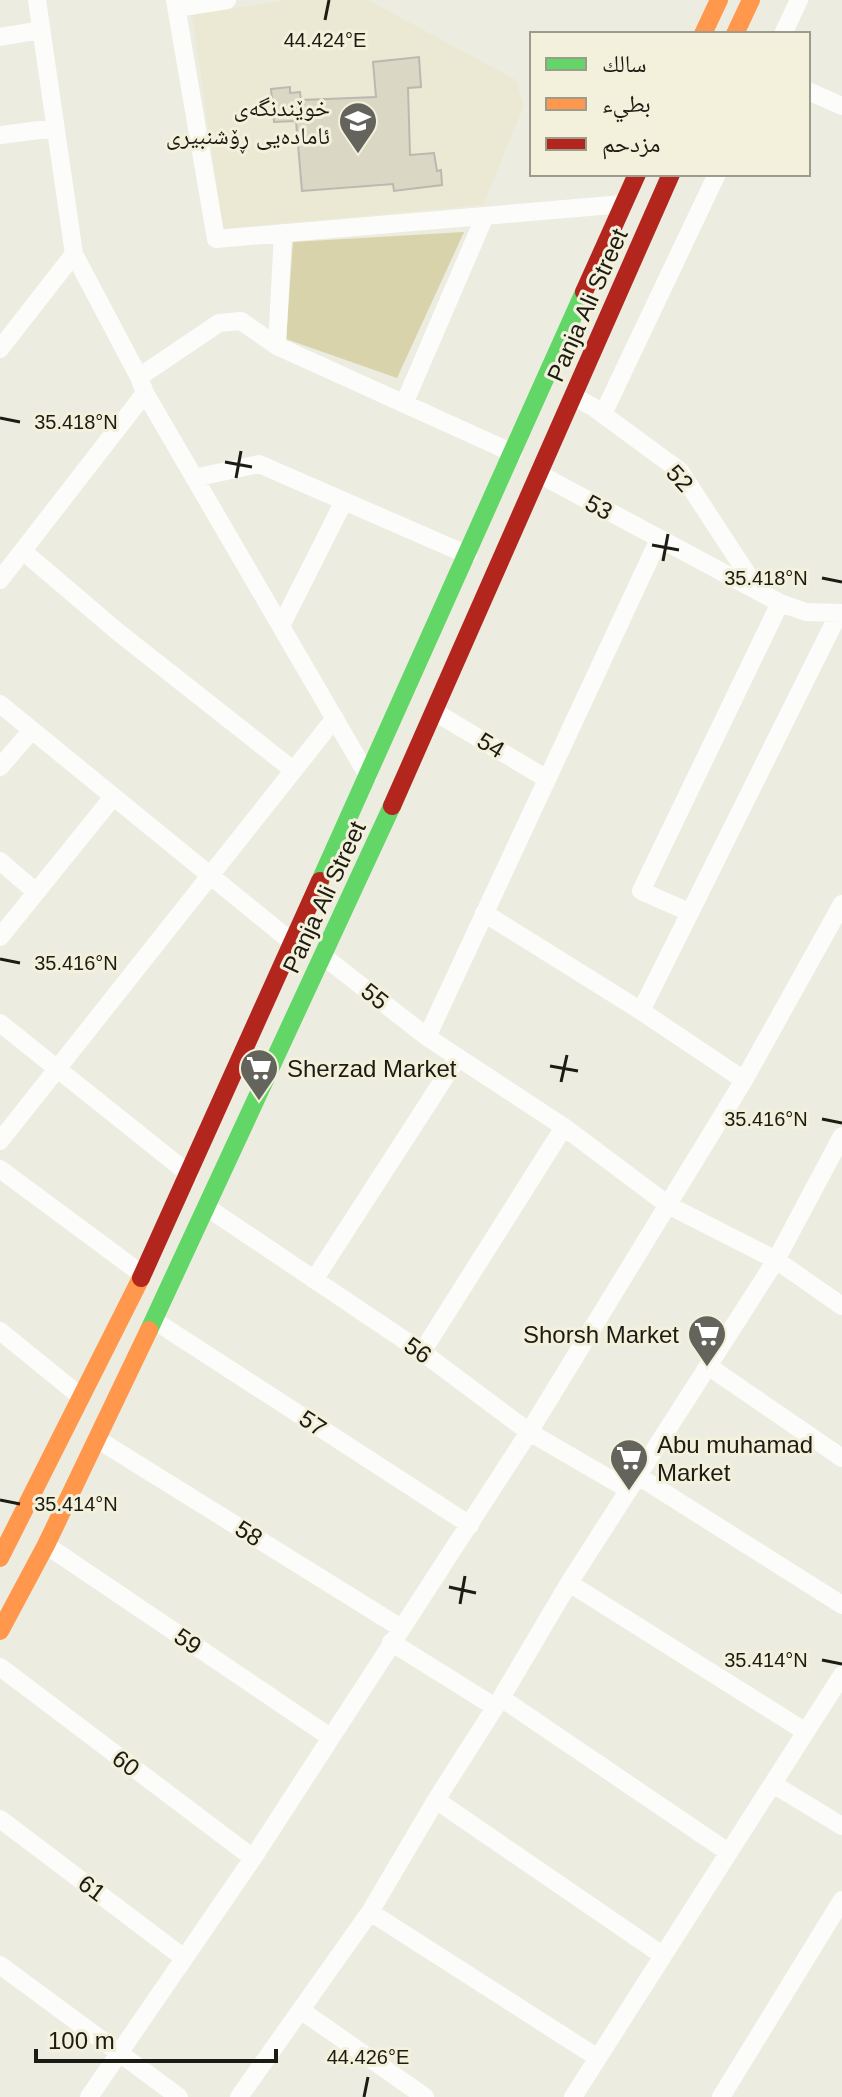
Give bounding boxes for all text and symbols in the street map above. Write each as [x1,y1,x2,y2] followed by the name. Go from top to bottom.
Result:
[284,29,366,51] text: 44.424°E
[530,32,810,176] legend
[602,50,647,77] text: سالك
[602,90,651,123] text: بطيء
[166,94,330,154] place label: خوێندنگەی ئامادەیی ڕۆشنبیری
[337,100,379,155] school or university icon: خوێندنگەی ئامادەیی ڕۆشنبیری
[602,130,661,160] text: مزدحم
[541,224,633,385] street label: Panja Ali Street
[34,411,118,433] text: 35.418°N
[661,459,699,497] street label: 52
[581,489,617,525] street label: 53
[724,567,808,589] text: 35.418°N
[473,727,509,763] street label: 54
[277,817,371,977] street label: Panja Ali Street
[34,952,118,974] text: 35.416°N
[356,977,394,1015] street label: 55
[238,1047,280,1102] supermarket icon: Sherzad Market
[287,1055,457,1082] place label: Sherzad Market
[724,1108,808,1130] text: 35.416°N
[686,1313,728,1368] supermarket icon: Shorsh Market
[523,1321,679,1348] place label: Shorsh Market
[399,1331,437,1369] street label: 56
[294,1404,332,1442] street label: 57
[657,1431,813,1486] place label: Abu muhamad Market
[608,1437,650,1492] supermarket icon: Abu muhamad Market
[34,1493,118,1515] text: 35.414°N
[231,1514,267,1552] street label: 58
[169,1622,207,1660] street label: 59
[724,1649,808,1671] text: 35.414°N
[107,1744,145,1782] street label: 60
[73,1869,111,1907] street label: 61
[36,2013,276,2063] scale bar
[48,2027,115,2054] text: 100 m
[327,2046,409,2068] text: 44.426°E

